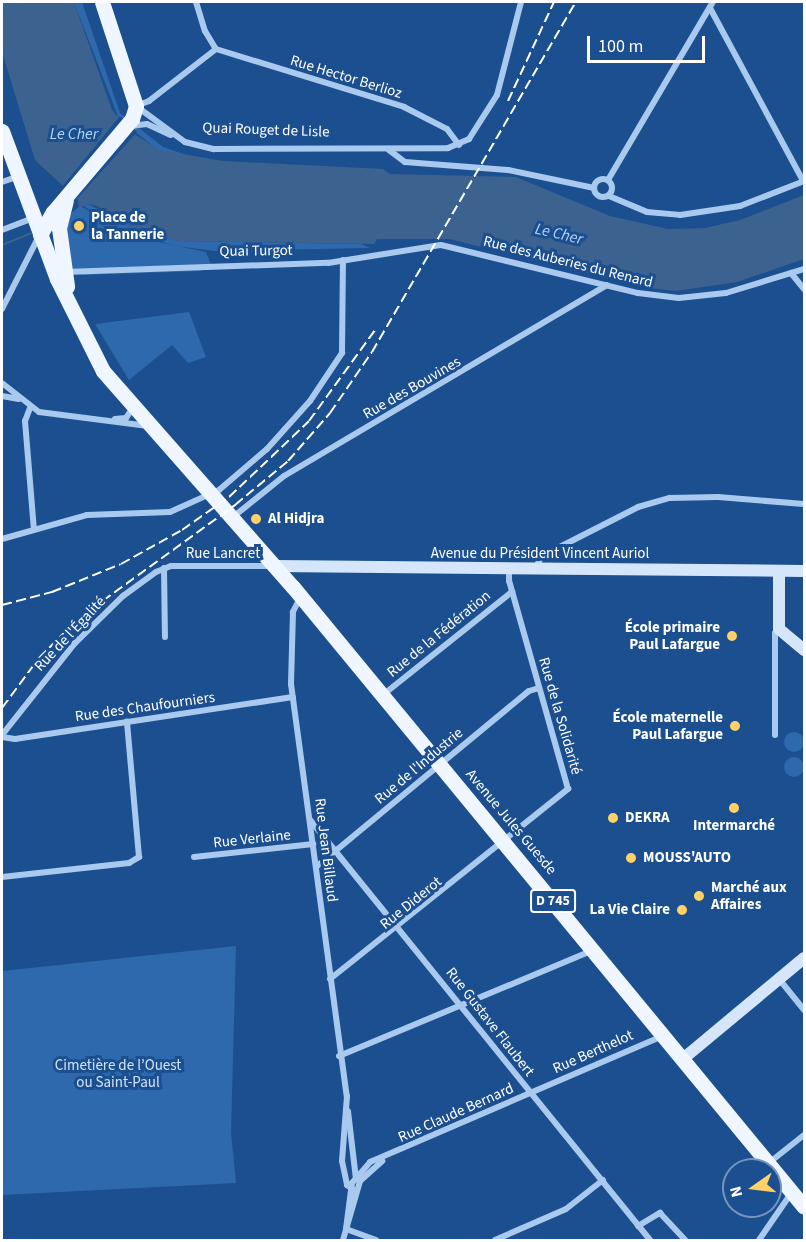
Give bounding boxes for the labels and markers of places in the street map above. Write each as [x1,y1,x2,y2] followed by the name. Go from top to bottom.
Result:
[91,208,164,243] place label: Place de la Tannerie
[72,219,86,233] marker: Place de la Tannerie
[268,510,324,528] place label: Al Hidjra
[249,512,263,526] marker: Al Hidjra
[625,618,720,653] place label: École primaire Paul Lafargue
[725,629,739,643] marker: École primaire Paul Lafargue
[613,708,723,743] place label: École maternelle Paul Lafargue
[728,719,742,733] marker: École maternelle Paul Lafargue
[727,801,741,815] marker: Intermarché
[625,809,670,827] place label: DEKRA
[606,811,620,825] marker: DEKRA
[693,817,775,835] place label: Intermarché
[643,849,731,867] place label: MOUSS'AUTO
[624,851,638,865] marker: MOUSS'AUTO
[711,878,787,913] place label: Marché aux Affaires
[692,889,706,903] marker: Marché aux Affaires
[589,901,670,919] place label: La Vie Claire
[675,903,689,917] marker: La Vie Claire

